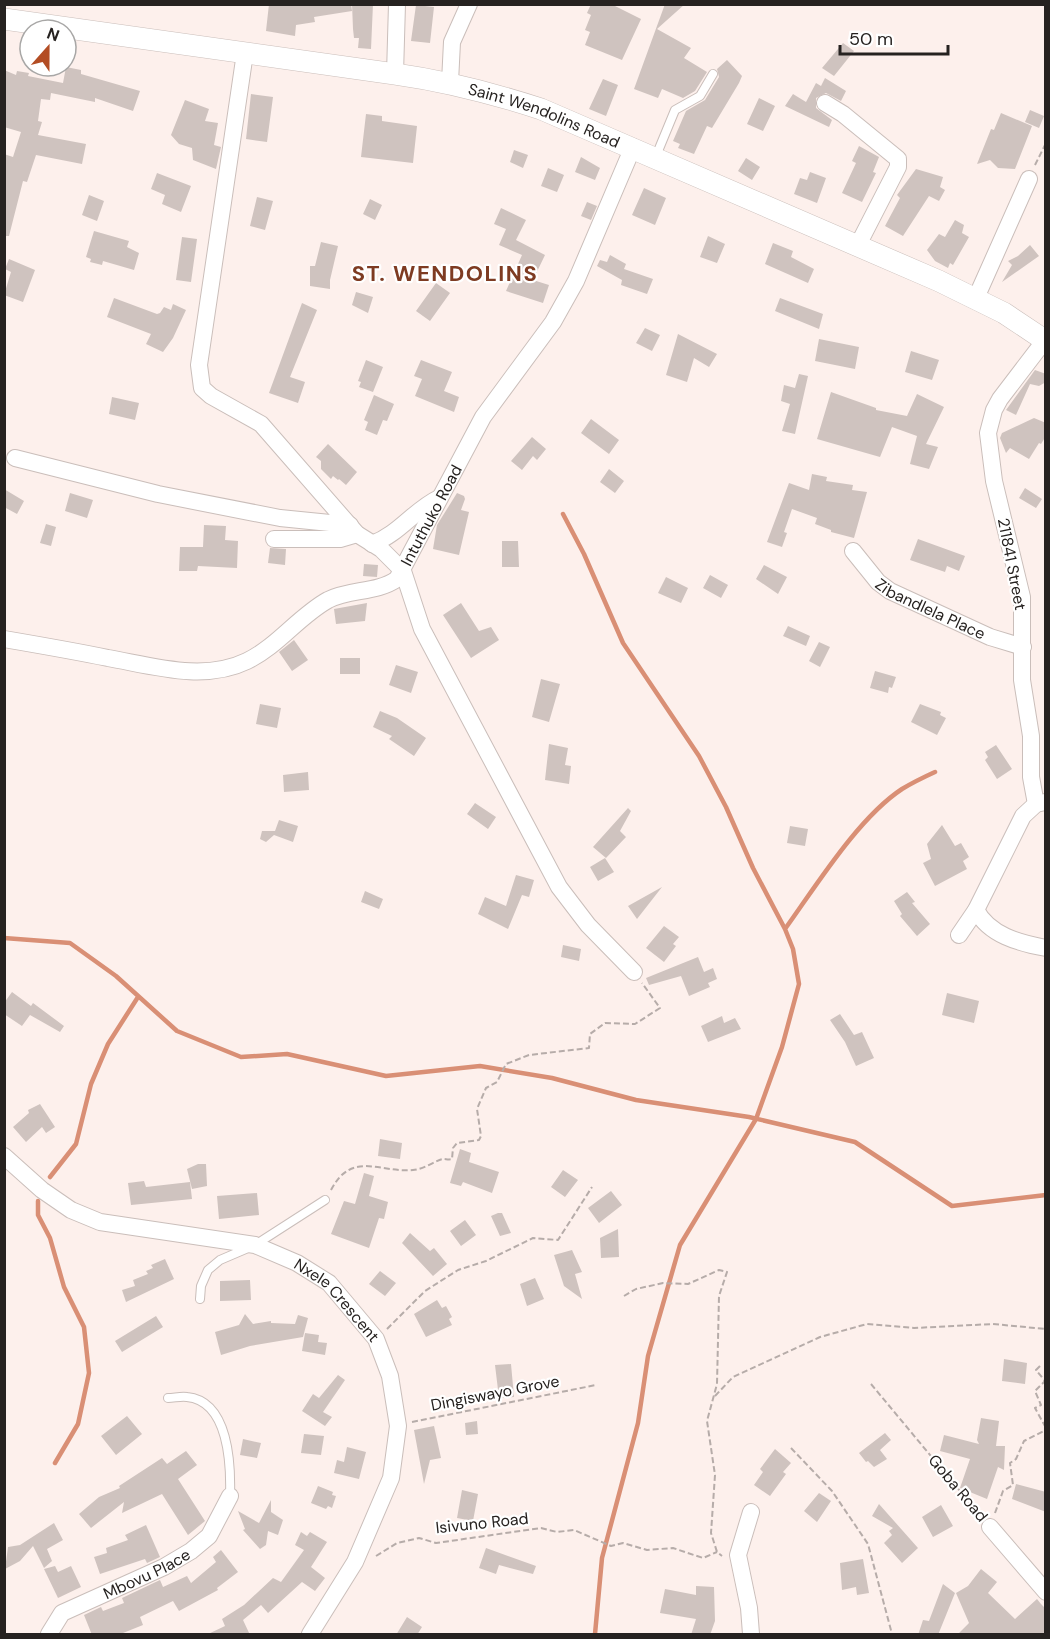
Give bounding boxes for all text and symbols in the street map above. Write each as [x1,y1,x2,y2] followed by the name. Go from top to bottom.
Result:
[18,18,78,78] north arrow
[840,18,948,56] scale bar
[44,23,62,46] text: N
[849,27,893,51] text: 50 m
[466,78,623,152] street label: Saint Wendolins Road
[352,259,538,288] district label: ST. WENDOLINS
[396,461,466,569] street label: Intuthuko Road
[993,516,1031,612] street label: 211841 Street
[871,573,989,644] street label: Zibandlela Place
[290,1253,384,1346] street label: Nxele Crescent
[429,1370,561,1416] street label: Dingiswayo Grove
[924,1450,992,1526] street label: Goba Road
[434,1508,530,1538] street label: Isivuno Road
[100,1543,194,1604] street label: Mbovu Place

